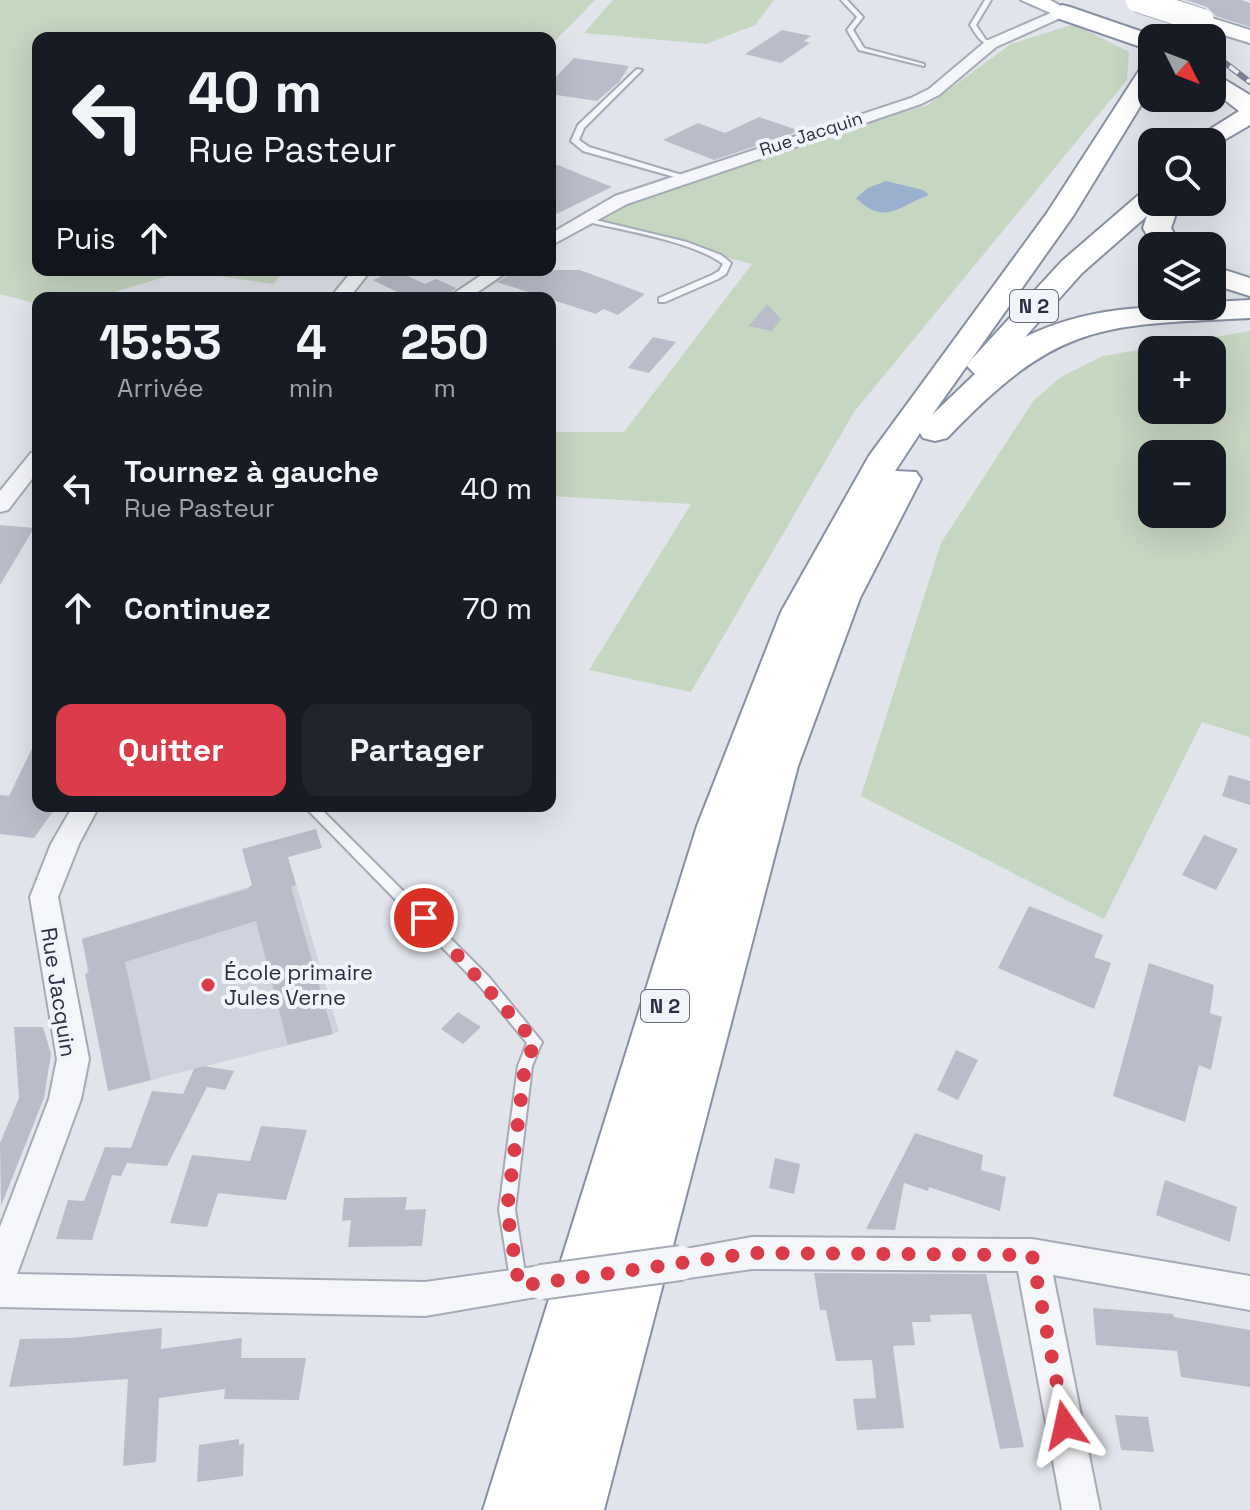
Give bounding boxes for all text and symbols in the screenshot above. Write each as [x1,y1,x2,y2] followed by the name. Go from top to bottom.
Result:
[1138,24,1226,112] north arrow
[1138,24,1226,528] map controls
[188,57,322,128] text: 40 m
[56,64,160,168] icon: left
[756,106,865,161] street label: Rue Jacquin
[188,127,396,173] text: Rue Pasteur
[1138,128,1226,216] button: search
[132,216,176,260] icon: ahead
[56,219,116,258] text: Puis
[1138,232,1226,320] button: layers
[1010,290,1058,322] road number: N 2
[99,312,222,373] text: 15:53
[296,312,326,373] text: 4
[401,312,489,373] text: 250
[1138,336,1226,424] button: +
[117,371,204,405] text: Arrivée
[289,371,334,405] text: min
[434,371,456,405] text: m
[1138,440,1226,528] button: −
[124,452,379,491] text: Tournez à gauche
[56,466,100,510] icon: left
[461,469,532,508] text: 40 m
[124,491,275,525] text: Rue Pasteur
[56,586,100,630] icon: ahead
[124,589,271,628] text: Continuez
[463,589,532,628] text: 70 m
[56,704,286,796] button: Quitter
[302,704,532,796] button: Partager
[390,884,458,952] pin
[402,896,446,940] icon: arrive
[35,925,83,1059] street label: Rue Jacquin
[224,958,373,1011] place label: École primaire Jules Verne
[199,976,217,994] marker: École primaire Jules Verne
[641,990,689,1022] road number: N 2
[1023,1383,1107,1467] position arrow

